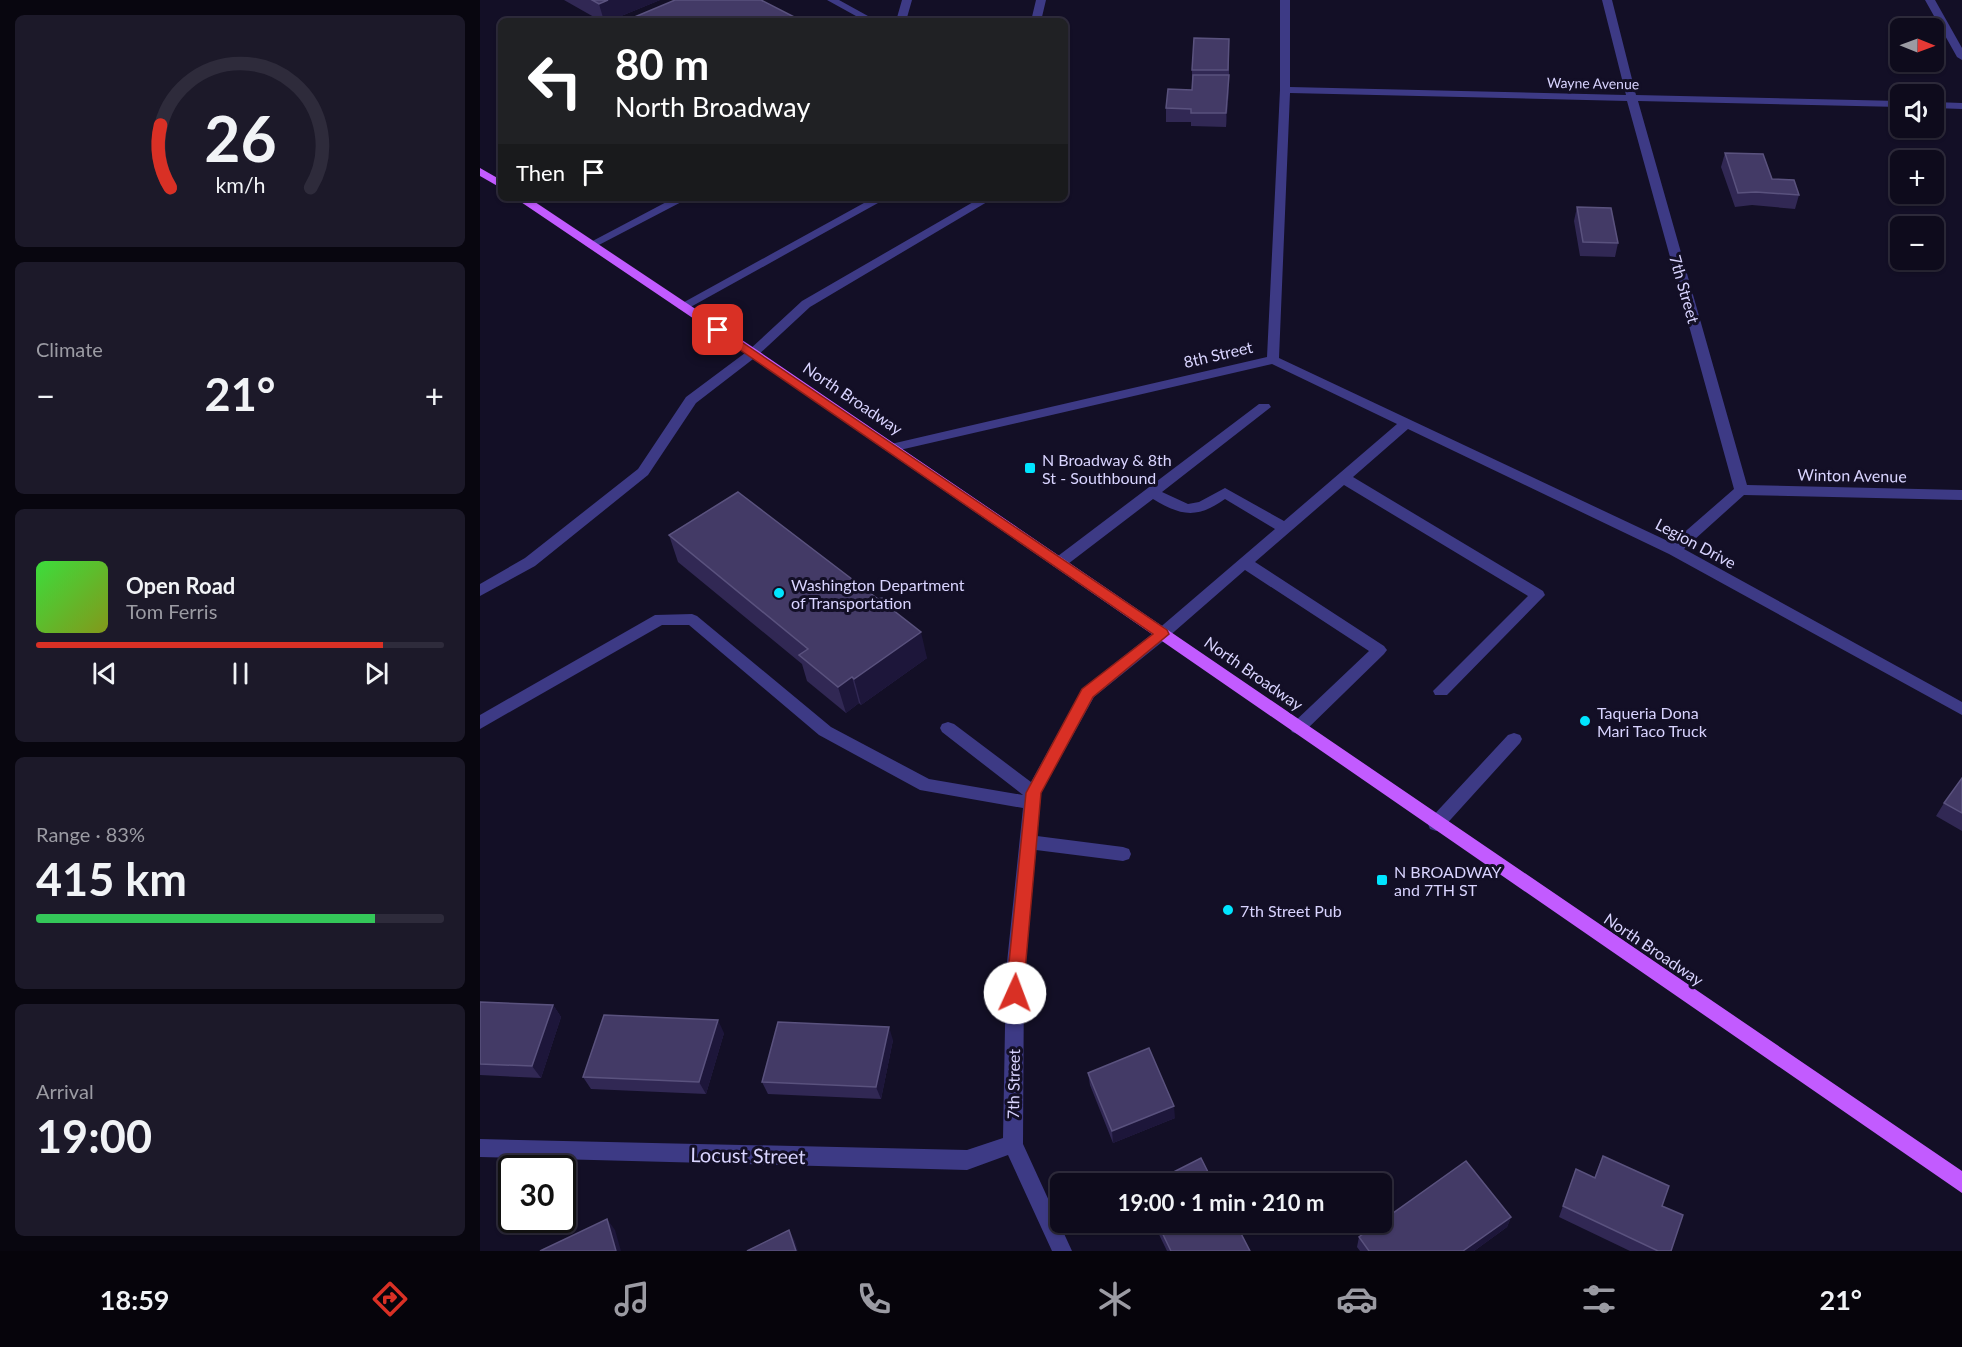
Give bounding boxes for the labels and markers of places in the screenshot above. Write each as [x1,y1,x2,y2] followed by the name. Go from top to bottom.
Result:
[692,304,743,355] pin
[1042,450,1172,487] place label: N Broadway & 8th St - Southbound
[1023,461,1037,475] marker: N Broadway & 8th St - Southbound
[791,575,965,612] place label: Washington Department of Transportation
[772,586,786,600] marker: Washington Department of Transportation
[1597,703,1708,740] place label: Taqueria Dona Mari Taco Truck
[1578,714,1592,728] marker: Taqueria Dona Mari Taco Truck
[1394,862,1501,899] place label: N BROADWAY and 7TH ST
[1375,873,1389,887] marker: N BROADWAY and 7TH ST
[1240,901,1342,920] place label: 7th Street Pub
[1221,903,1235,917] marker: 7th Street Pub

